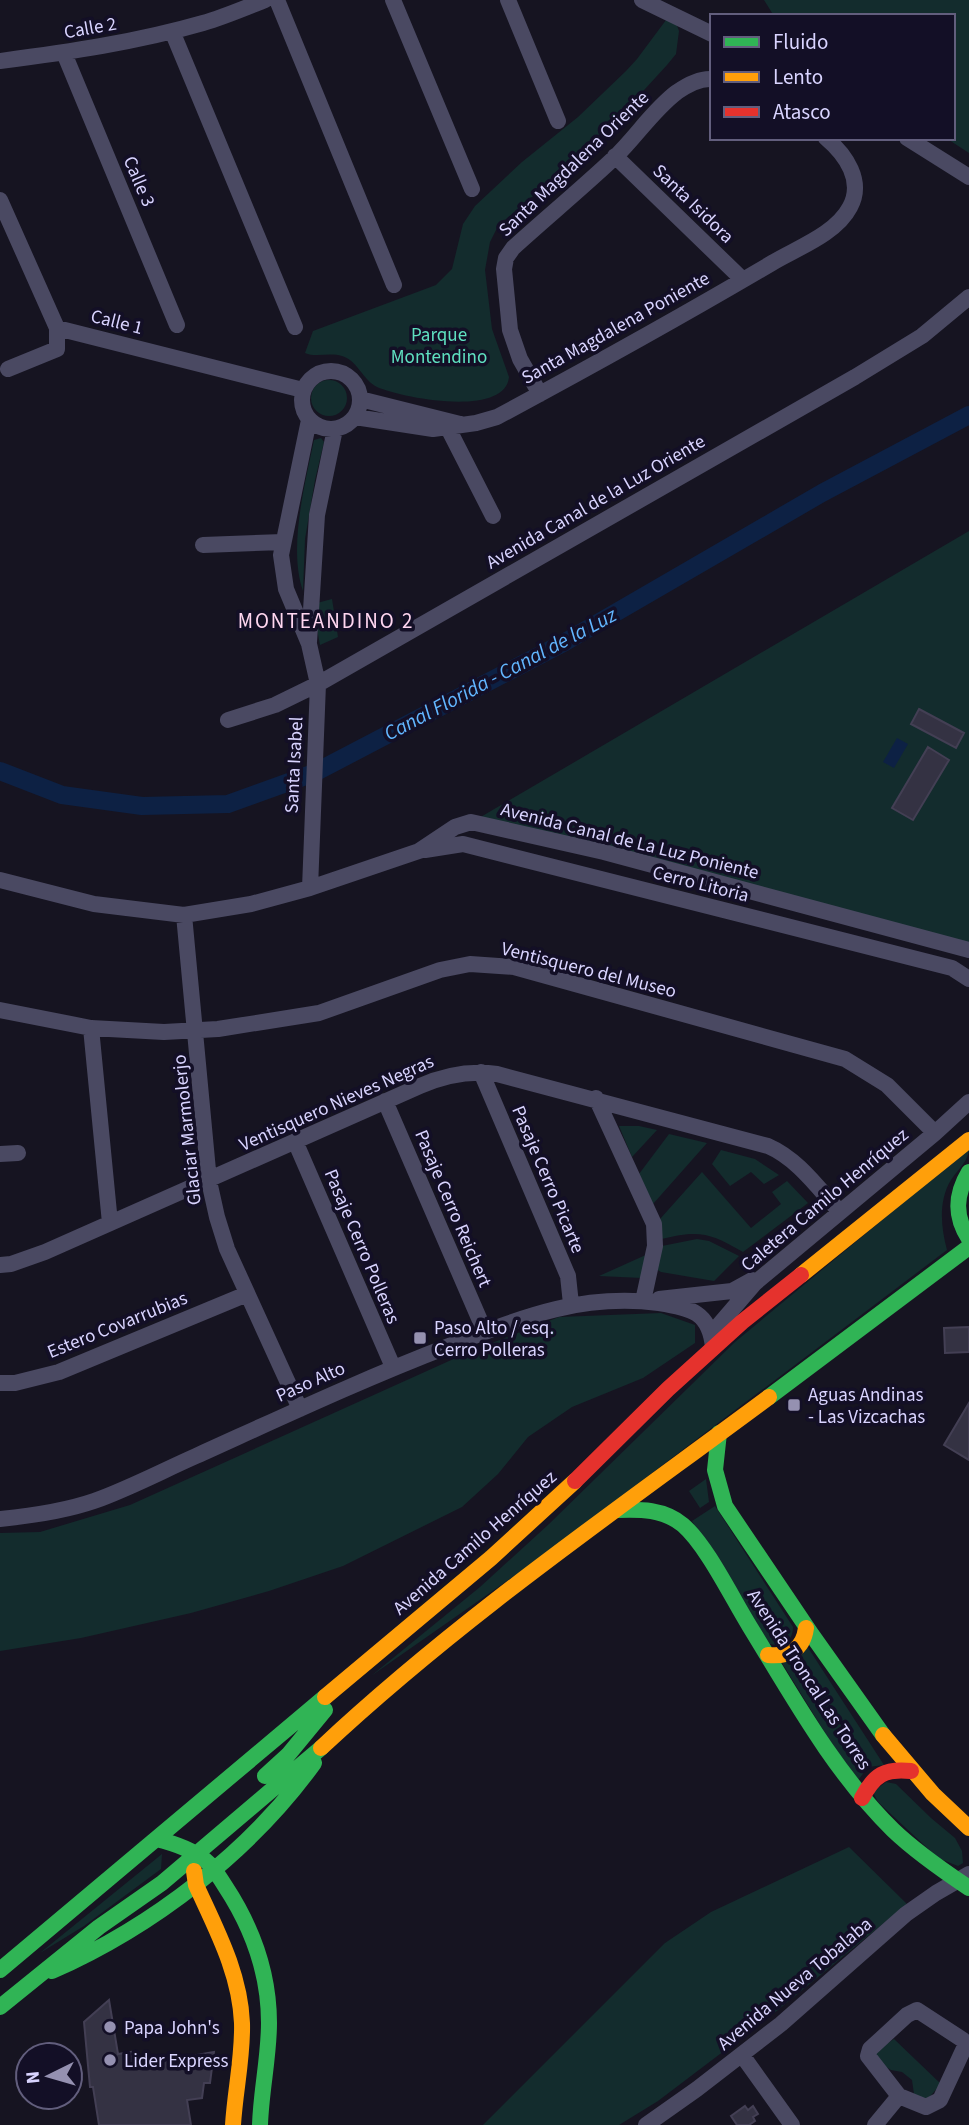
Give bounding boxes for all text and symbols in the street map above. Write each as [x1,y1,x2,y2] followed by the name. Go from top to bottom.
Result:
[62,11,119,46] street label: Calle 2
[710,14,955,140] legend
[773,27,828,57] text: Fluido
[773,62,823,92] text: Lento
[493,85,655,243] street label: Santa Magdalena Oriente
[773,97,831,127] text: Atasco
[116,152,161,211] street label: Calle 3
[646,158,740,250] street label: Santa Isidora
[517,265,715,391] street label: Santa Magdalena Poniente
[88,303,146,342] street label: Calle 1
[391,322,487,371] park label: Parque Montendino
[481,428,710,576] street label: Avenida Canal de la Luz Oriente
[378,599,623,748] water label: Canal Florida - Canal de la Luz
[238,606,414,636] district label: MONTEANDINO 2
[278,716,311,814] street label: Santa Isabel
[498,796,762,887] street label: Avenida Canal de La Luz Poniente
[650,859,752,909] street label: Cerro Litoria
[498,936,679,1005] street label: Ventisquero del Museo
[235,1048,438,1159] street label: Ventisquero Nieves Negras
[166,1053,209,1207] street label: Glaciar Marmolerjo
[504,1102,591,1258] street label: Pasaje Cerro Picarte
[735,1122,915,1278] street label: Caletera Camilo Henríquez
[407,1126,498,1292] street label: Pasaje Cerro Reichert
[317,1165,406,1328] street label: Pasaje Cerro Polleras
[43,1285,192,1366] street label: Estero Covarrubias
[434,1315,554,1364] place label: Paso Alto / esq. Cerro Polleras
[412,1330,428,1346] marker: Paso Alto / esq. Cerro Polleras
[272,1355,350,1410] street label: Paso Alto
[808,1382,925,1431] place label: Aguas Andinas - Las Vizcachas
[786,1397,802,1413] marker: Aguas Andinas - Las Vizcachas
[387,1464,563,1622] street label: Avenida Camilo Henríquez
[740,1584,877,1776] street label: Avenida Troncal Las Torres
[712,1911,878,2057] street label: Avenida Nueva Tobalaba
[124,2015,220,2042] place label: Papa John's
[102,2019,118,2035] marker: Papa John's
[14,2041,84,2111] north arrow
[124,2048,229,2075] place label: Lider Express
[102,2052,118,2068] marker: Lider Express
[20,2070,48,2085] text: N

